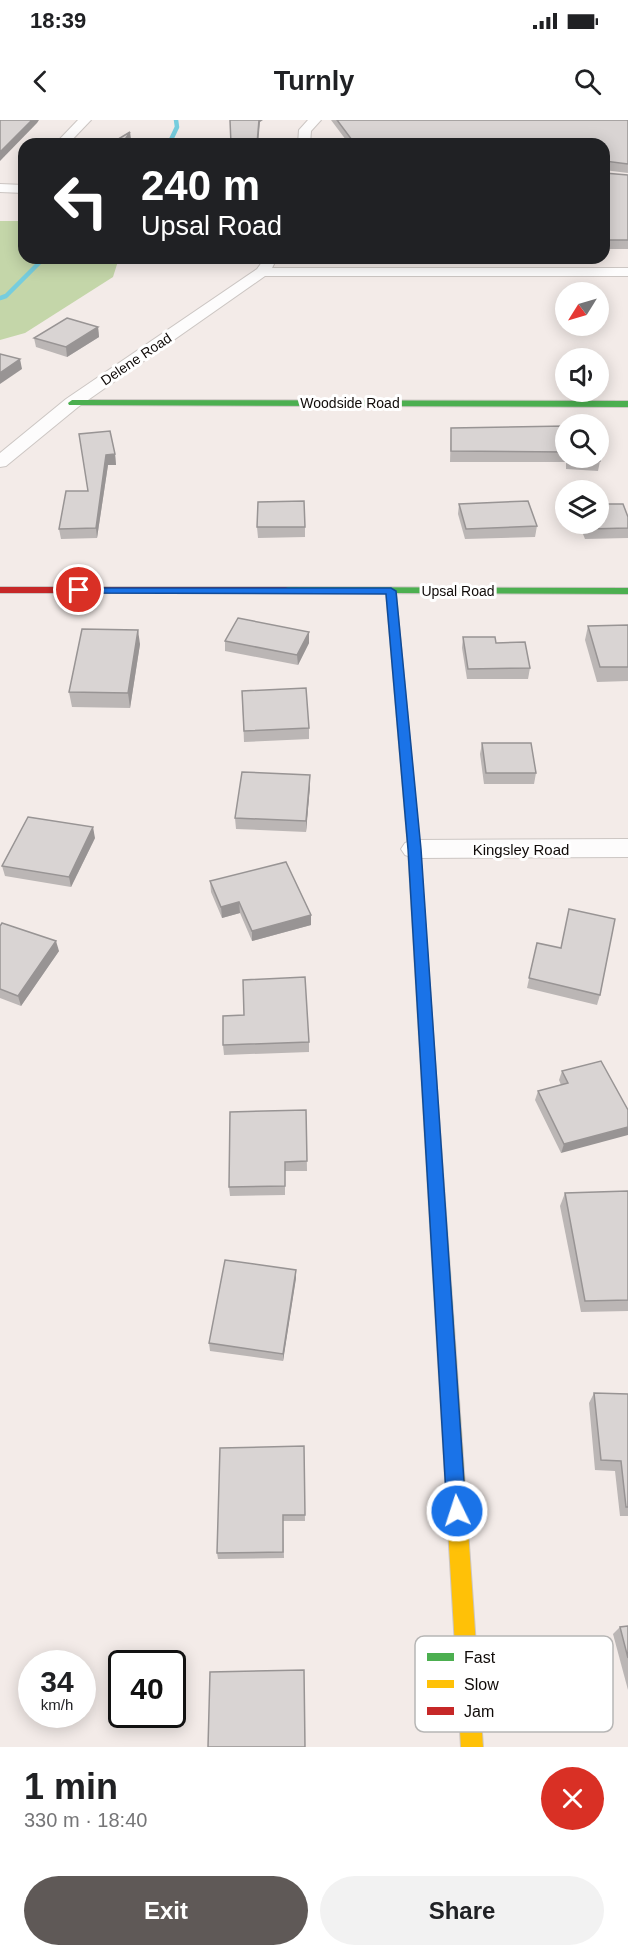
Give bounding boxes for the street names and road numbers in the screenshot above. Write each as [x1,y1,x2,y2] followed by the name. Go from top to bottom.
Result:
[98,330,174,388] street label: Delene Road
[300,395,400,411] street label: Woodside Road
[421,583,495,599] street label: Upsal Road
[473,841,569,858] street label: Kingsley Road

